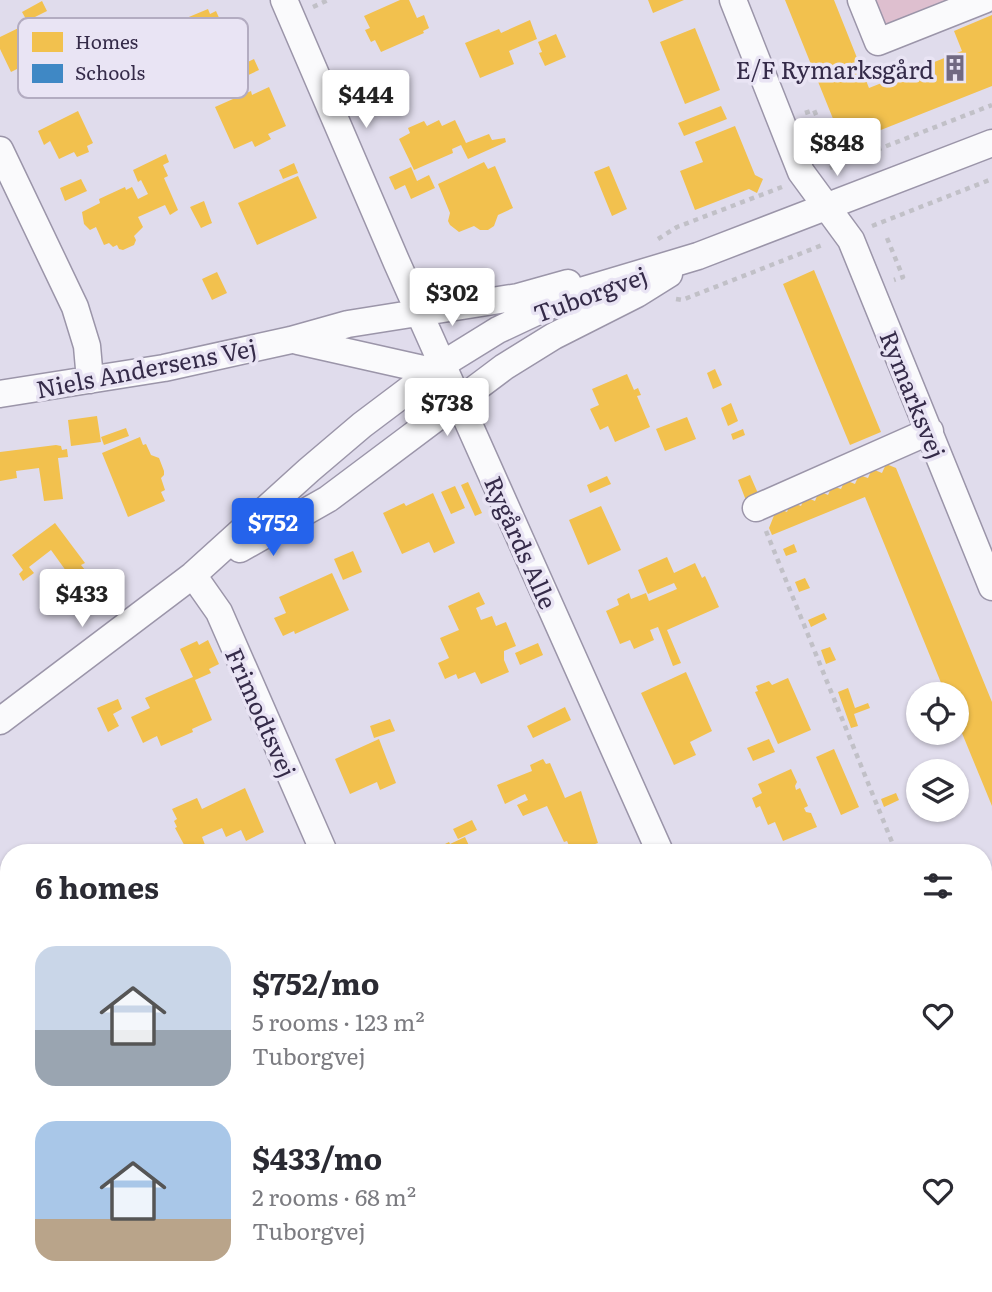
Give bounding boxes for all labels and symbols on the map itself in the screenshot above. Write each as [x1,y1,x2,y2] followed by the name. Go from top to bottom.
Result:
[18,18,248,98] legend
[75,27,139,55] text: Homes
[735,51,934,86] place label: E/F Rymarksgård
[940,53,970,83] building icon: E/F Rymarksgård
[75,58,146,86] text: Schools
[325,71,407,130] pin: $444
[796,118,878,178] pin: $848
[528,256,652,330] street label: Tuborgvej
[411,268,493,328] pin: $302
[872,325,956,463] street label: Rymarksvej
[33,328,259,406] street label: Niels Andersens Vej
[406,378,488,438] pin: $738
[477,470,567,614] street label: Rygårds Alle
[232,498,314,558] pin: $752
[41,570,123,629] pin: $433
[218,642,306,782] street label: Frimodtsvej

